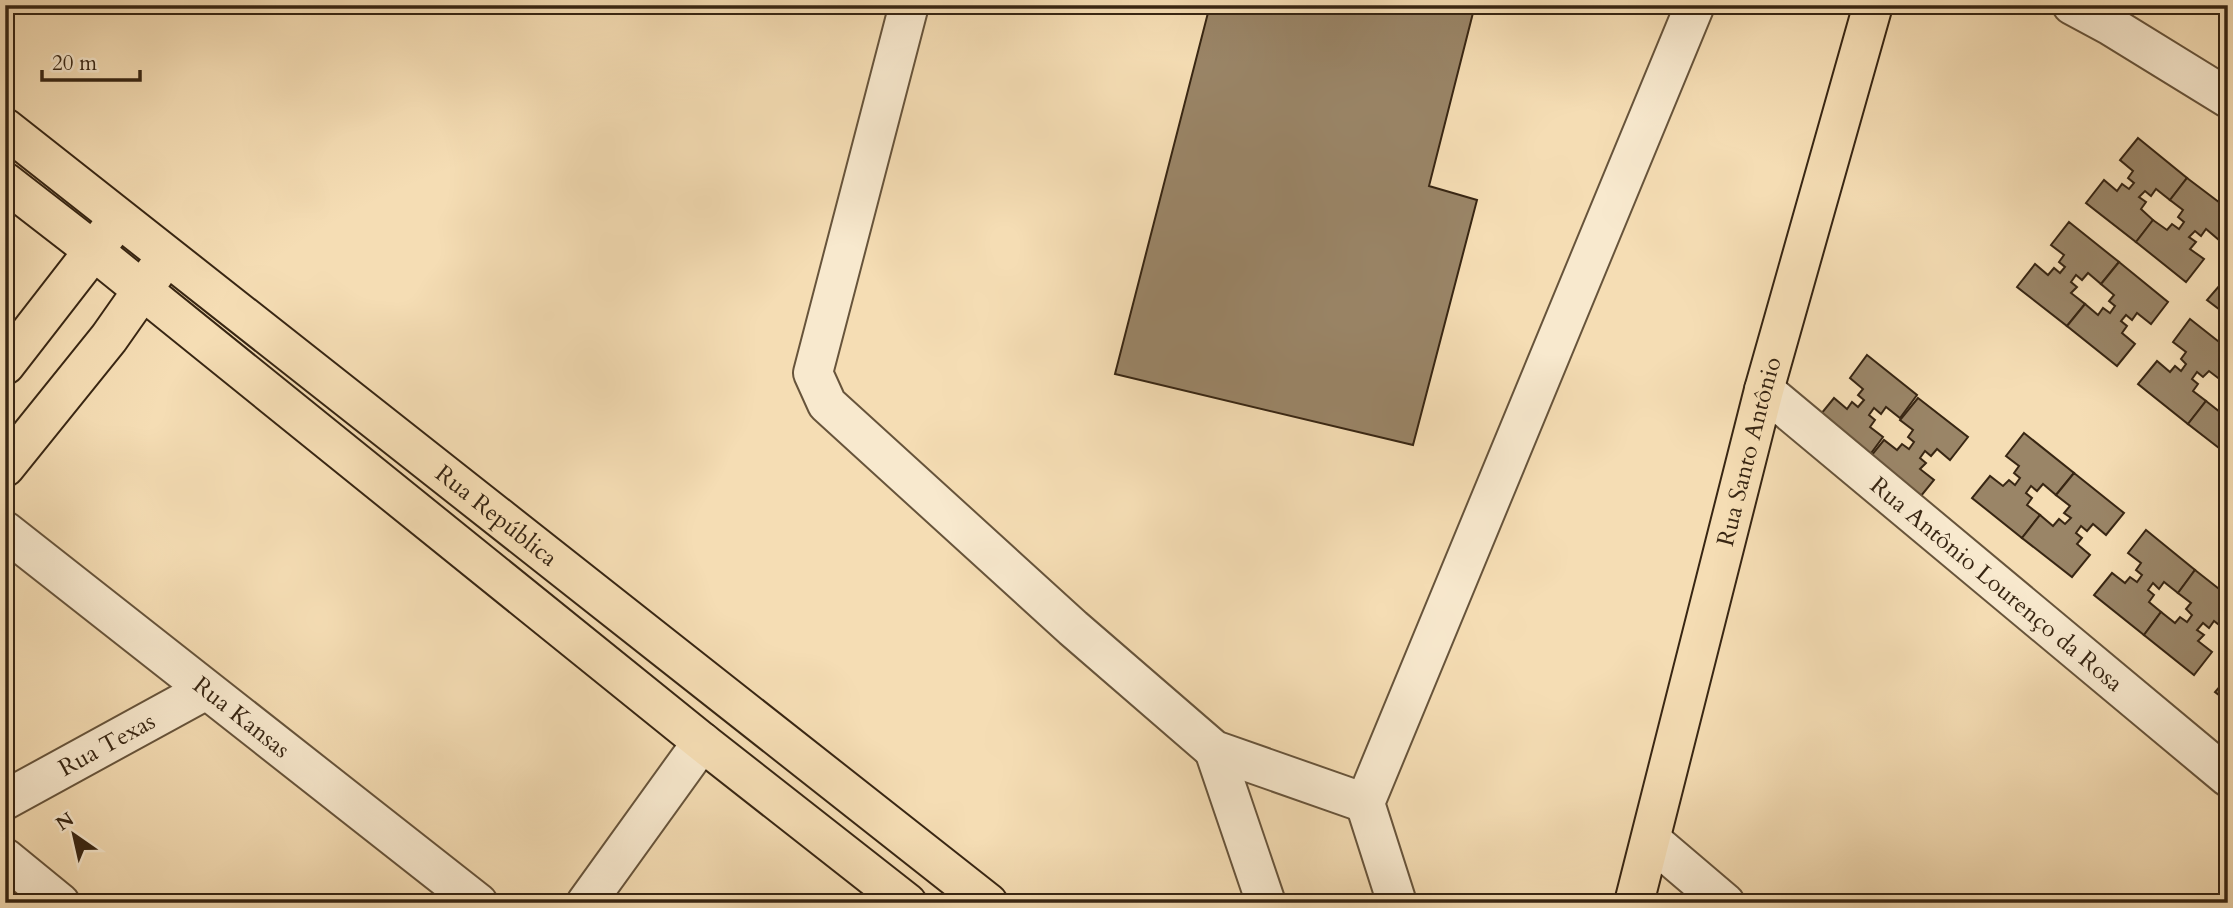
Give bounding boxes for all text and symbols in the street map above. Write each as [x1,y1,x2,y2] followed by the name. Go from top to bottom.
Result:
[42,38,140,82] scale bar
[52,49,97,78] text: 20 m
[1709,353,1790,550] street label: Rua Santo Antônio
[428,457,565,575] street label: Rua República
[1863,469,2130,700] street label: Rua Antônio Lourenço da Rosa
[186,669,297,766] street label: Rua Kansas
[53,705,161,785] street label: Rua Texas
[38,800,108,870] north arrow
[51,806,80,837] text: N

